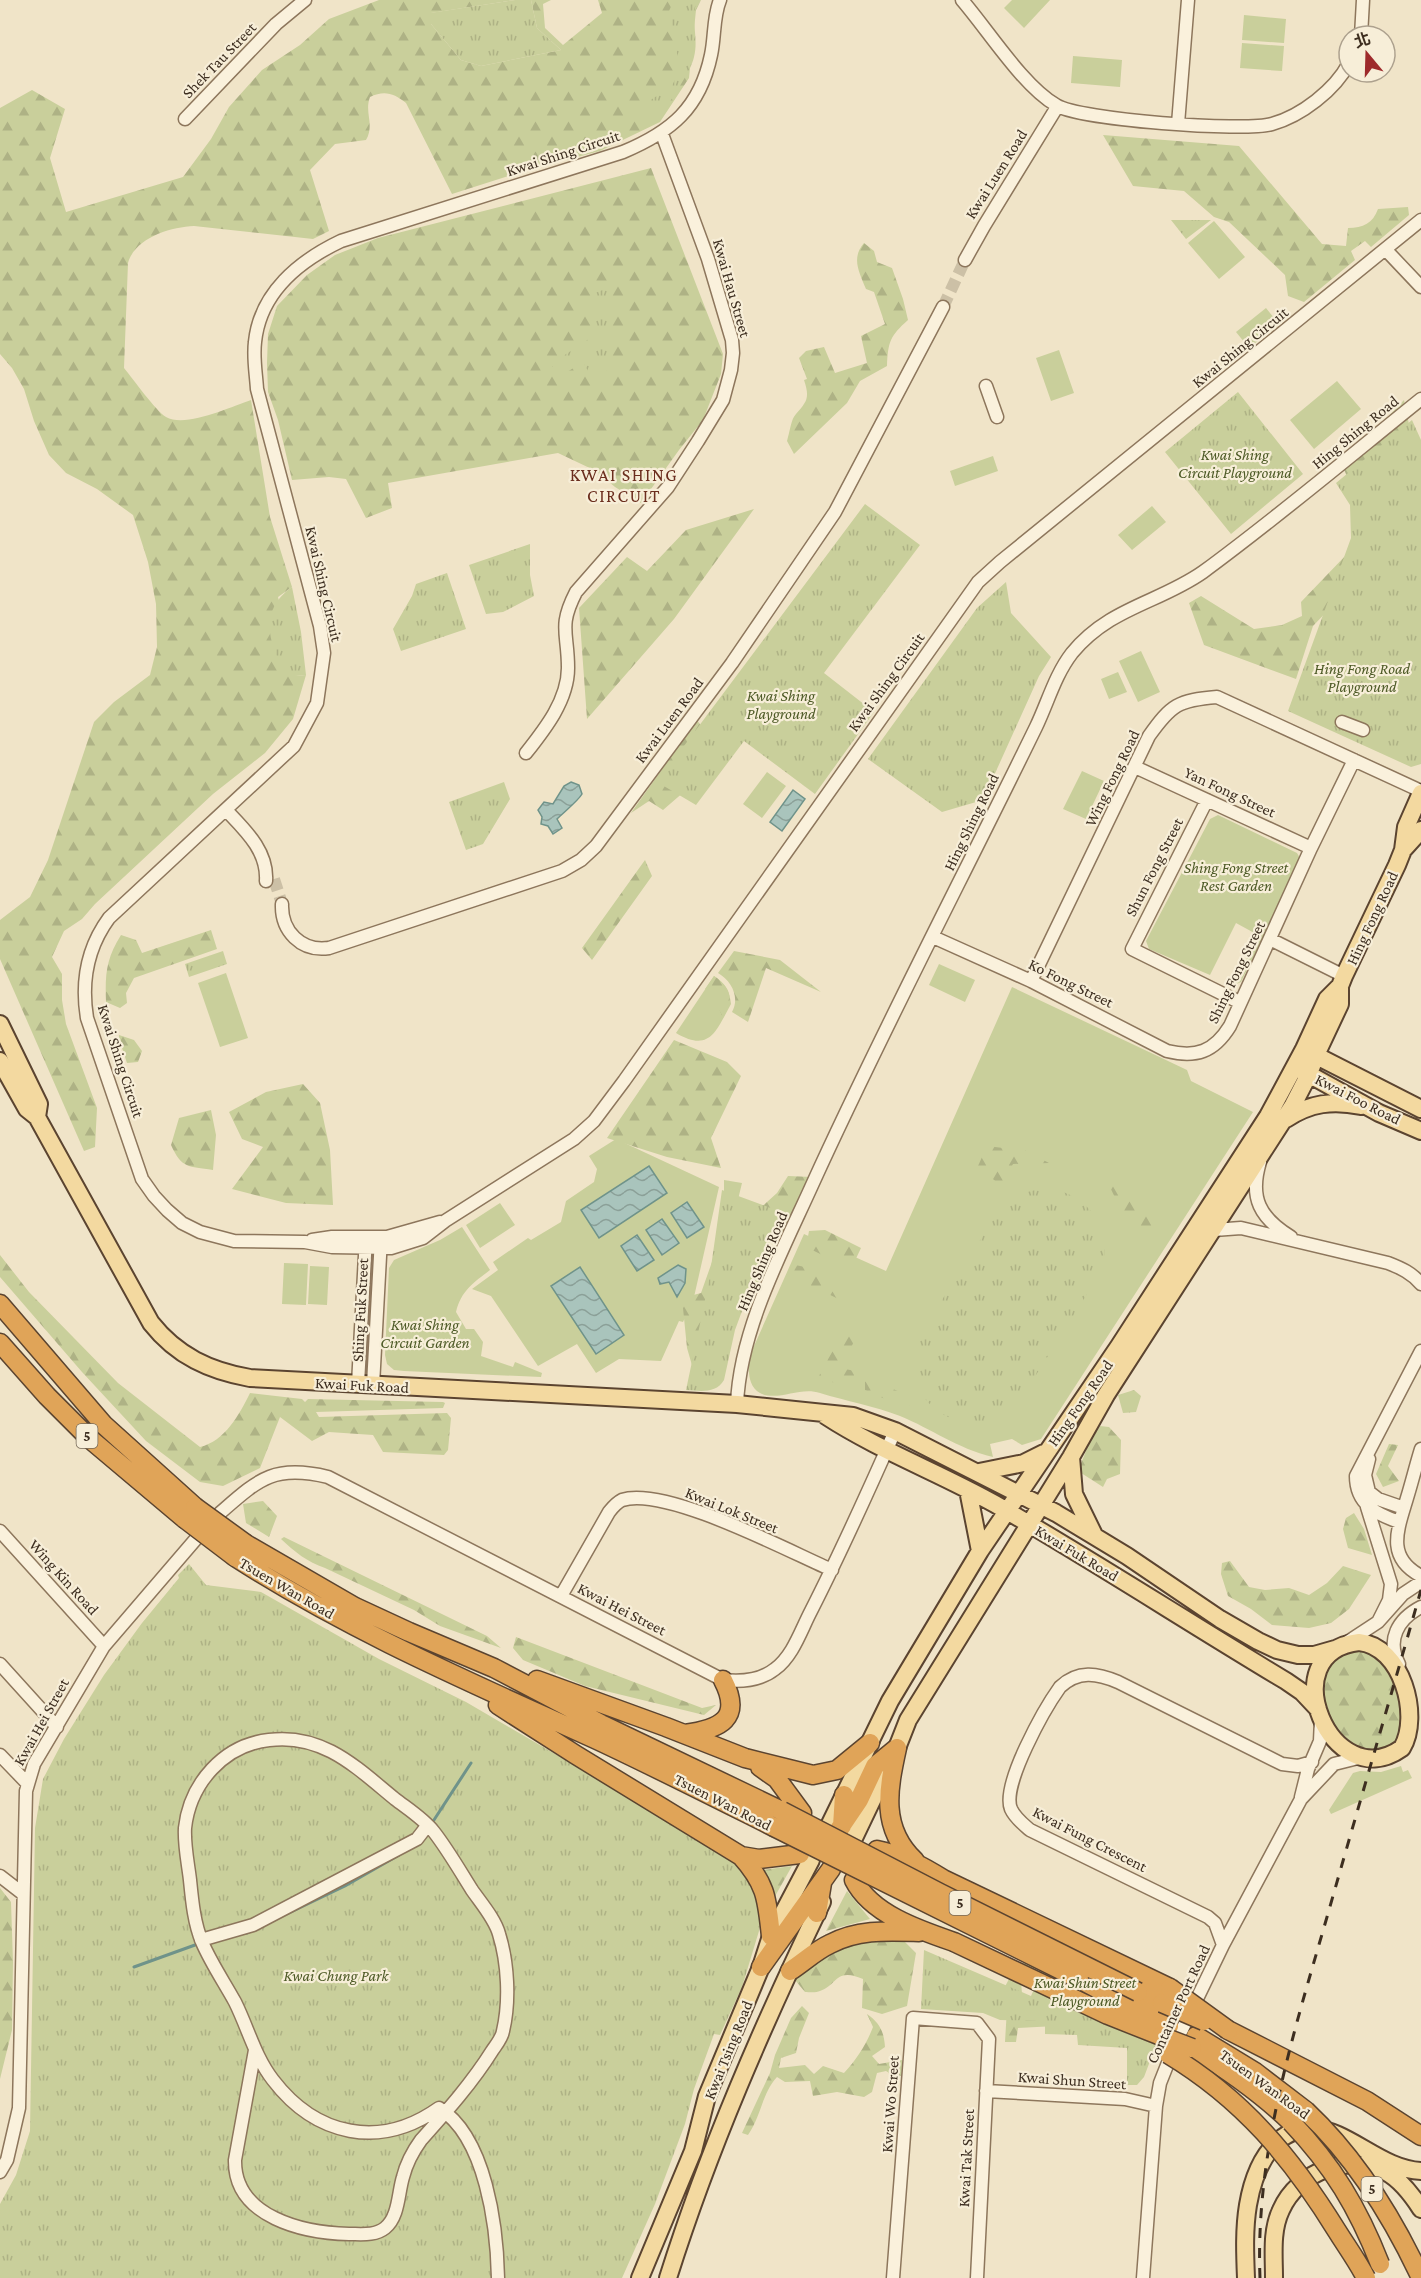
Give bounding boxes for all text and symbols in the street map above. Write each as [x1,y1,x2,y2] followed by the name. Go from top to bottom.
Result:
[179,18,260,101] street label: Shek Tau Street
[1337,24,1397,84] north arrow
[1352,30,1373,51] text: 北
[504,126,623,180] street label: Kwai Shing Circuit
[962,126,1031,222] street label: Kwai Luen Road
[710,237,754,340] street label: Kwai Hau Street
[1189,303,1292,392] street label: Kwai Shing Circuit
[1308,392,1403,473] street label: Hing Shing Road
[1178,446,1292,482] park label: Kwai Shing Circuit Playground
[570,465,678,506] district label: KWAI SHING CIRCUIT
[301,525,346,644] street label: Kwai Shing Circuit
[844,629,929,735] street label: Kwai Shing Circuit
[1314,660,1411,696] park label: Hing Fong Road Playground
[631,674,707,766] street label: Kwai Luen Road
[746,687,816,723] park label: Kwai Shing Playground
[1081,726,1144,829] street label: Wing Fong Road
[1181,763,1279,822] street label: Yan Fong Street
[940,770,1003,874] street label: Hing Shing Road
[1122,814,1187,920] street label: Shun Fong Street
[1184,859,1289,894] park label: Shing Fong Street Rest Garden
[1343,868,1402,968] street label: Hing Fong Road
[1204,917,1269,1026] street label: Shing Fong Street
[1025,955,1117,1012] street label: Ko Fong Street
[94,1002,148,1121] street label: Kwai Shing Circuit
[1312,1070,1404,1128] street label: Kwai Foo Road
[733,1208,792,1314] street label: Hing Shing Road
[349,1257,372,1362] street label: Shing Fuk Street
[380,1316,470,1351] park label: Kwai Shing Circuit Garden
[1044,1356,1117,1450] street label: Hing Fong Road
[315,1374,410,1396] street label: Kwai Fuk Road
[76,1424,98,1448] road number: 5
[683,1484,782,1537] street label: Kwai Lok Street
[1032,1521,1122,1585] street label: Kwai Fuk Road
[25,1536,103,1619] street label: Wing Kin Road
[236,1554,338,1622] street label: Tsuen Wan Road
[575,1579,670,1639] street label: Kwai Hei Street
[10,1675,72,1769] street label: Kwai Hei Street
[672,1770,775,1834] street label: Tsuen Wan Road
[1030,1803,1151,1876] street label: Kwai Fung Crescent
[950,1891,970,1915] road number: 5
[1143,1941,1213,2066] street label: Container Port Road
[284,1967,389,1985] park label: Kwai Chung Park
[1034,1974,1136,2010] park label: Kwai Shun Street Playground
[700,1998,757,2102] street label: Kwai Tsing Road
[1217,2046,1314,2123] street label: Tsuen Wan Road
[878,2054,902,2153] street label: Kwai Wo Street
[1017,2068,1127,2092] street label: Kwai Shun Street
[955,2108,977,2208] street label: Kwai Tak Street
[1362,2177,1382,2201] road number: 5

